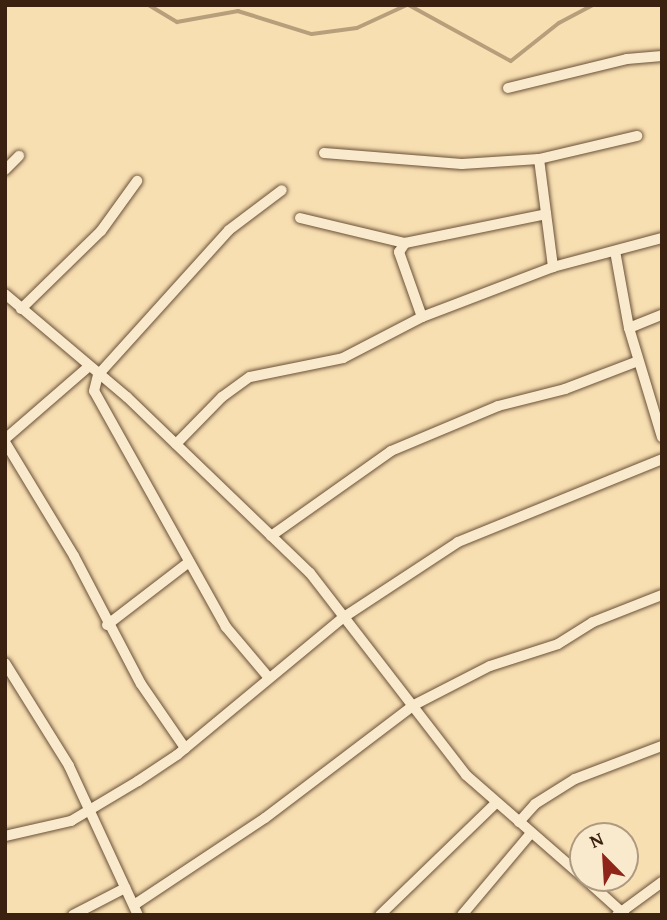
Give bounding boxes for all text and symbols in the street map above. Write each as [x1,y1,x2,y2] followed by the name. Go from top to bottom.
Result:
[569,822,639,892] north arrow
[585,824,608,855] text: N

